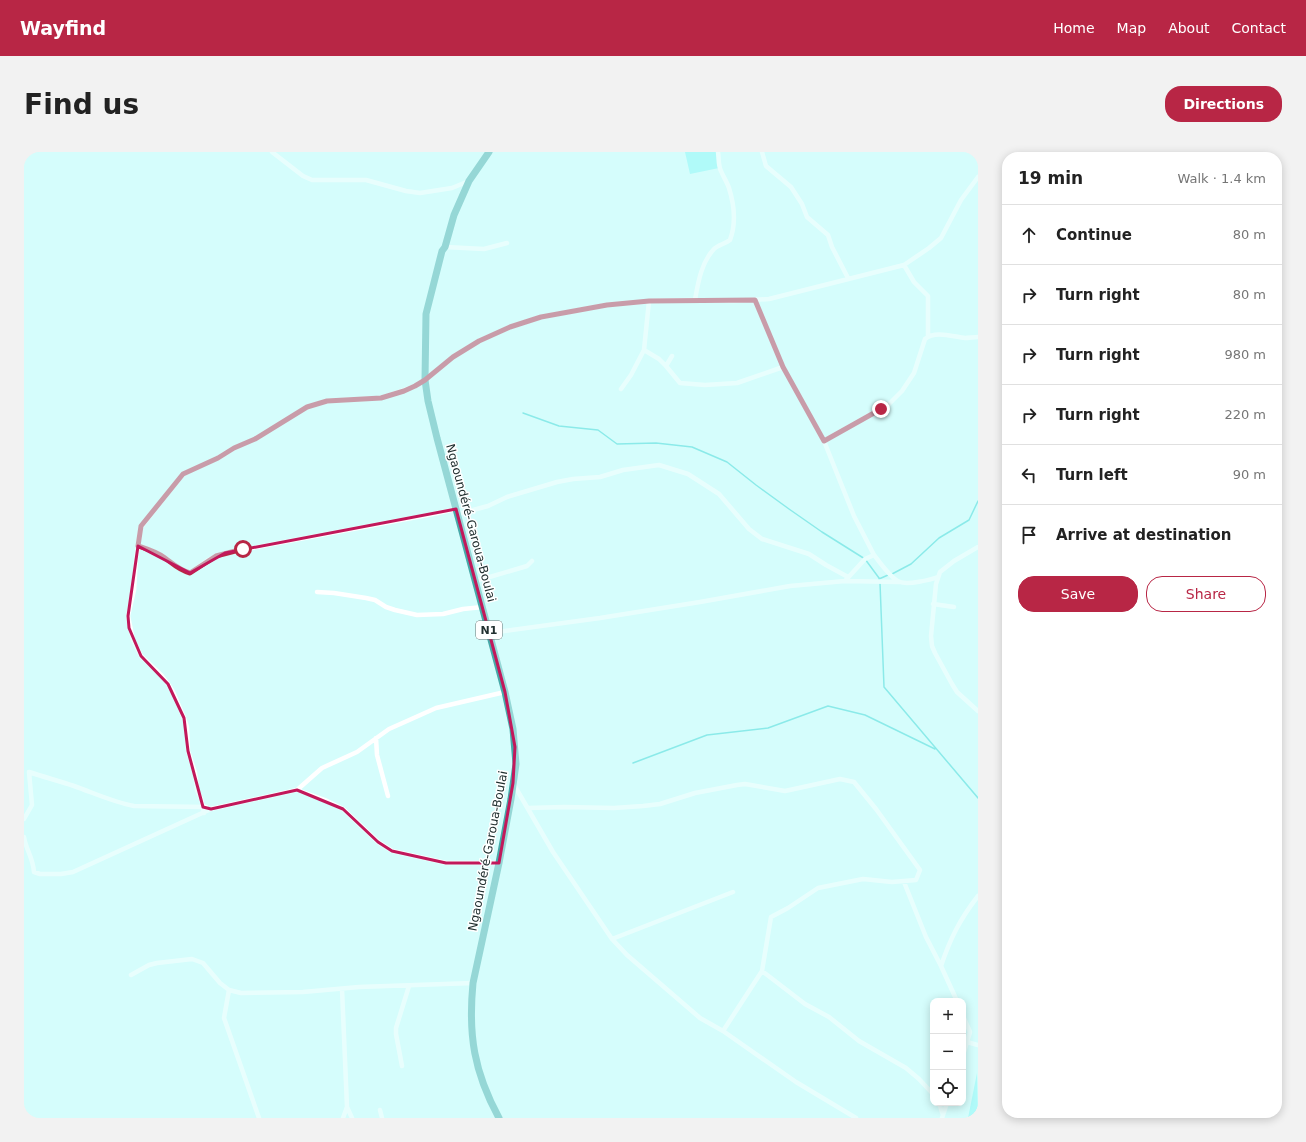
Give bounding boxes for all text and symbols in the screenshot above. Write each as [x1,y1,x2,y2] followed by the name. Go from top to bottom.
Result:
[20,17,106,39] text: Wayfind
[1053,20,1095,36] text: Home
[1117,20,1146,36] text: Map
[1168,20,1210,36] text: About
[1232,20,1286,36] text: Contact
[1165,86,1282,122] button: Directions
[24,88,139,121] text: Find us
[1018,168,1083,188] text: 19 min
[1177,171,1266,186] text: Walk · 1.4 km
[1018,224,1040,246] icon: ahead
[1056,226,1132,244] text: Continue
[1233,227,1266,242] text: 80 m
[1018,284,1040,306] icon: right
[1056,286,1140,304] text: Turn right
[1233,287,1266,302] text: 80 m
[1018,344,1040,366] icon: right
[1056,346,1140,364] text: Turn right
[1224,347,1266,362] text: 980 m
[872,400,890,418] route end
[1018,404,1040,426] icon: right
[1056,406,1140,424] text: Turn right
[1224,407,1266,422] text: 220 m
[443,442,499,604] street label: Ngaoundéré-Garoua-Boulai
[1018,464,1040,486] icon: left
[1056,466,1128,484] text: Turn left
[1233,467,1266,482] text: 90 m
[1018,524,1040,546] icon: arrive
[1056,526,1231,544] text: Arrive at destination
[234,540,252,558] route start
[1018,576,1138,612] button: Save
[1146,576,1266,612] button: Share
[476,621,502,639] road number: N1
[466,770,510,932] street label: Ngaoundéré-Garoua-Boulai
[930,998,966,1106] map controls
[930,998,966,1034] button: +
[930,1034,966,1070] button: −
[930,1070,966,1106] button: locate

